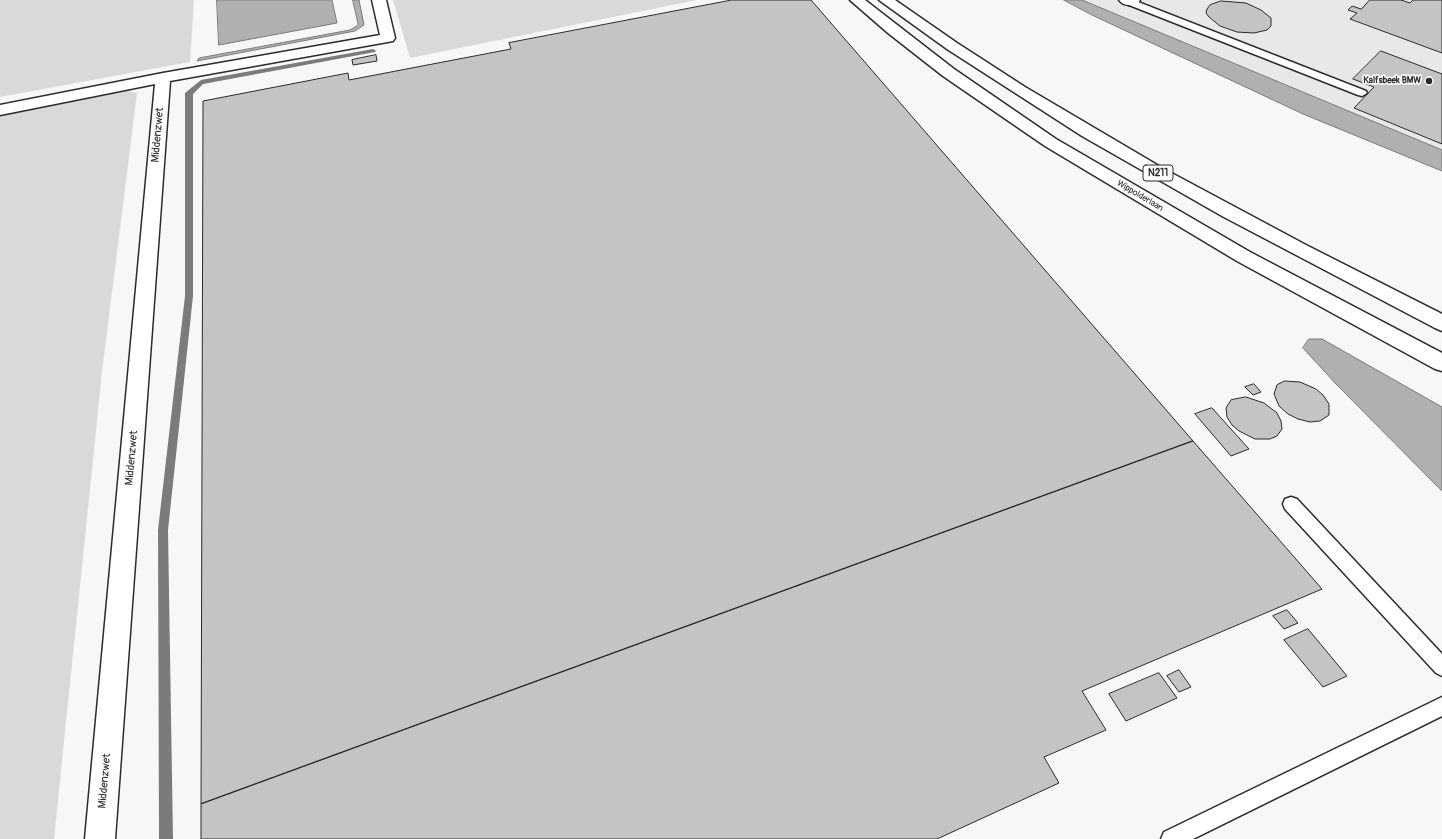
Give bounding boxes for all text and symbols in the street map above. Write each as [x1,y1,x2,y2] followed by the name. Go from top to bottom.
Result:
[1363,76,1421,86] place label: Kalfsbeek BMW
[1424,76,1434,86] marker: Kalfsbeek BMW
[149,107,167,163] street label: Middenzwet
[1143,165,1173,181] road number: N211
[1115,178,1165,214] street label: Wippolderlaan
[123,430,141,486] street label: Middenzwet
[96,753,114,809] street label: Middenzwet

